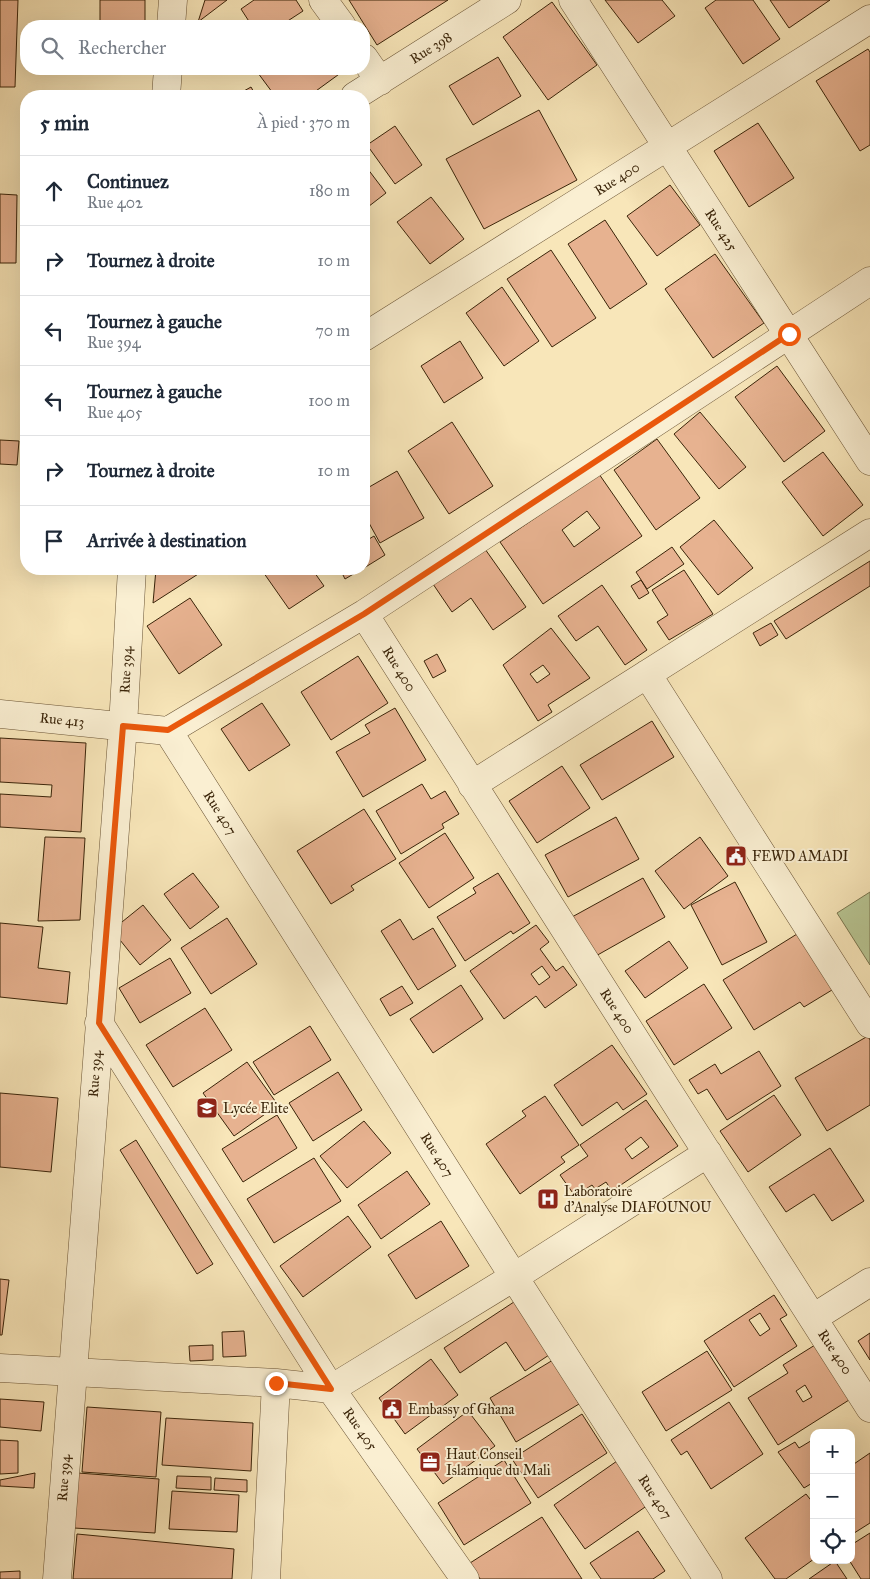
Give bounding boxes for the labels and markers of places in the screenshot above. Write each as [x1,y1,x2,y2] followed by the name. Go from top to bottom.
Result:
[724,844,748,868] public building icon: FEWD AMADI
[752,848,849,865] place label: FEWD AMADI
[195,1096,219,1120] school or university icon: Lycée Elite
[223,1100,289,1117] place label: Lycée Elite
[564,1183,712,1216] place label: Laboratoire d'Analyse DIAFOUNOU
[536,1187,560,1211] hospital icon: Laboratoire d'Analyse DIAFOUNOU
[380,1397,404,1421] public building icon: Embassy of Ghana
[408,1401,515,1418] place label: Embassy of Ghana
[446,1446,551,1480] place label: Haut Conseil Islamique du Mali
[418,1450,442,1474] office icon: Haut Conseil Islamique du Mali

